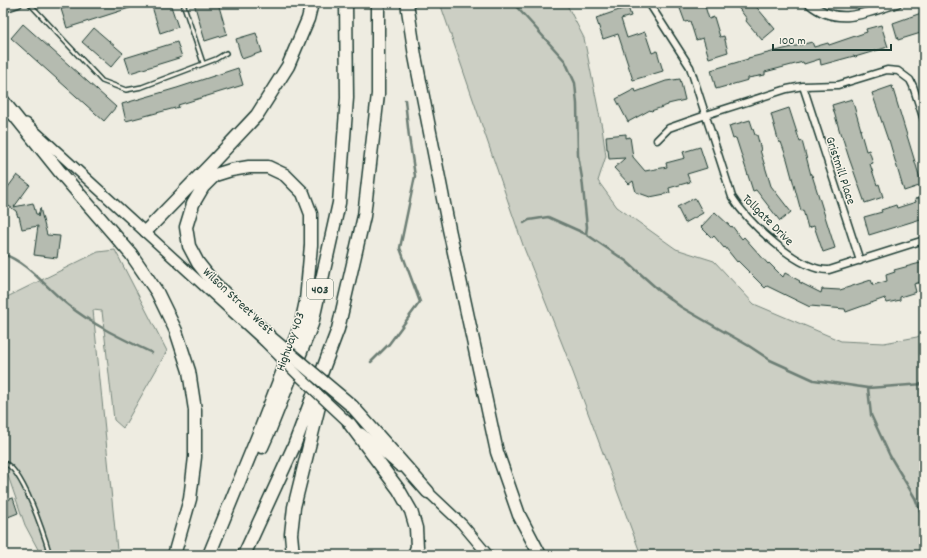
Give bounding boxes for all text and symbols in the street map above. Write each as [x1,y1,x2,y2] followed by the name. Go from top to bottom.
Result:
[773,26,891,52] scale bar
[779,33,806,50] text: 100 m
[820,134,860,208] street label: Gristmill Place
[737,191,798,251] street label: Tollgate Drive
[197,264,277,340] street label: Wilson Street West
[307,279,333,299] road number: 403
[272,310,311,374] street label: Highway 403

